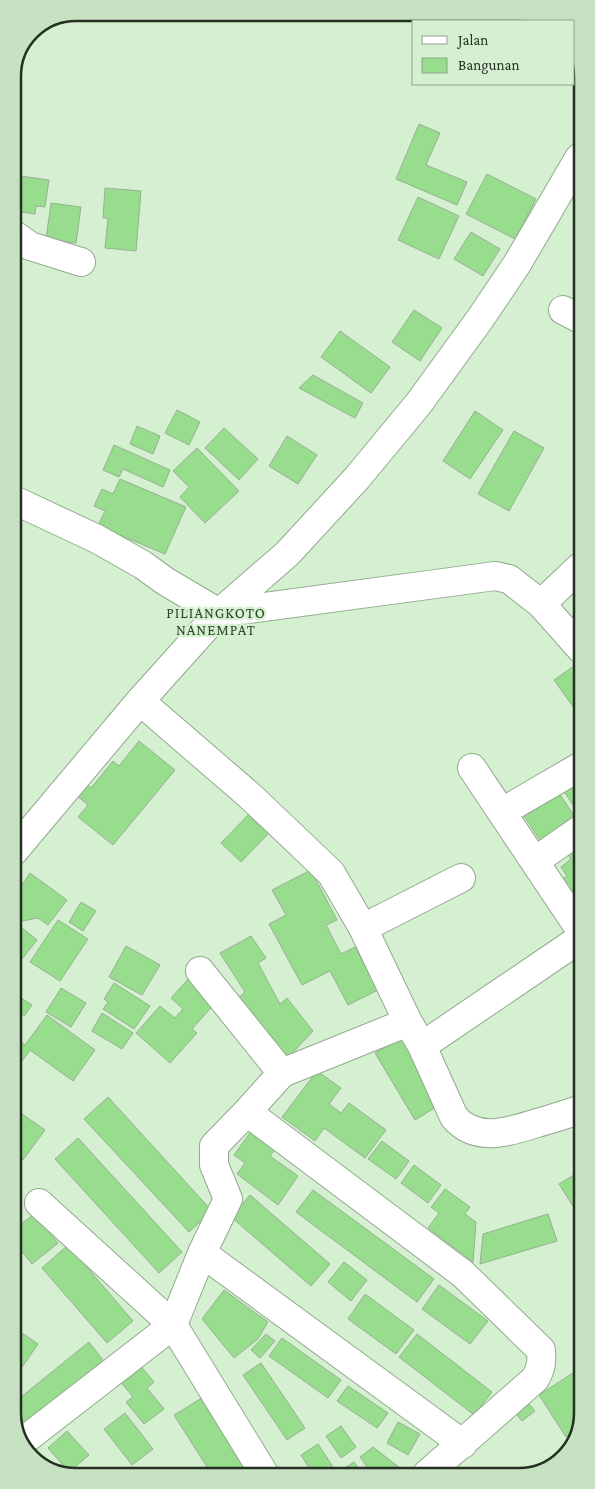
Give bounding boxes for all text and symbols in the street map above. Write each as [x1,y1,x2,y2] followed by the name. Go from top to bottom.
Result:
[412,20,575,85] legend
[456,32,488,49] text: Jalan
[458,57,519,74] text: Bangunan
[166,605,266,638] district label: PILIANGKOTO NANEMPAT

